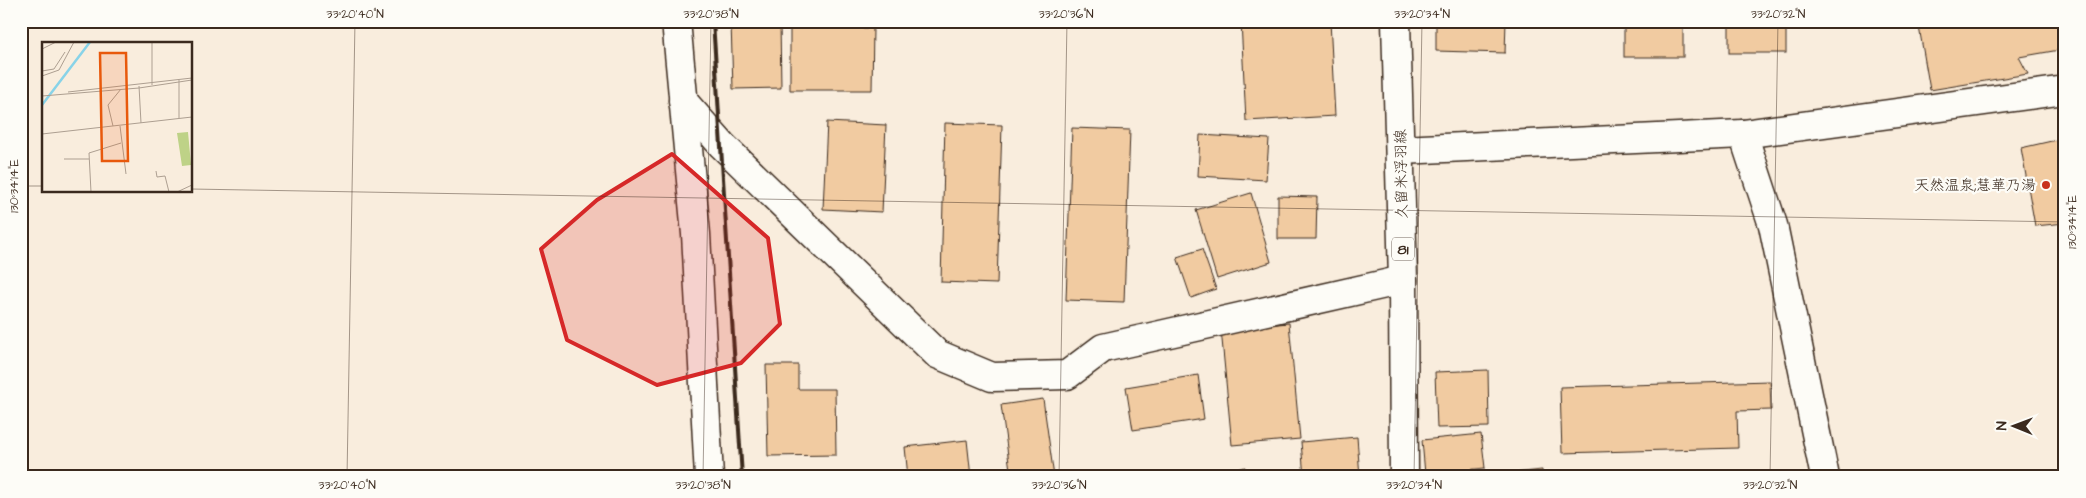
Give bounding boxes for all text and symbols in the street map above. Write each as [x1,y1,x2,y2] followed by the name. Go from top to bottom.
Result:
[326,6,384,23] text: 33°20'40"N
[683,6,739,23] text: 33°20'38"N
[1038,6,1094,23] text: 33°20'36"N
[1394,6,1450,23] text: 33°20'34"N
[1751,6,1806,23] text: 33°20'32"N
[42,42,192,192] inset map
[1390,129,1413,219] street label: 久留米浮羽線
[6,159,23,213] text: 130°34'14"E
[1914,175,2036,196] place label: 天然温泉;慧華乃湯
[2040,179,2052,191] marker: 天然温泉;慧華乃湯
[2064,195,2081,249] text: 130°34'14"E
[1392,238,1414,260] road number: 81
[1988,400,2038,450] north arrow
[1992,421,2012,430] text: N
[318,477,376,494] text: 33°20'40"N
[675,477,731,494] text: 33°20'38"N
[1031,477,1087,494] text: 33°20'36"N
[1386,477,1442,494] text: 33°20'34"N
[1743,477,1798,494] text: 33°20'32"N

